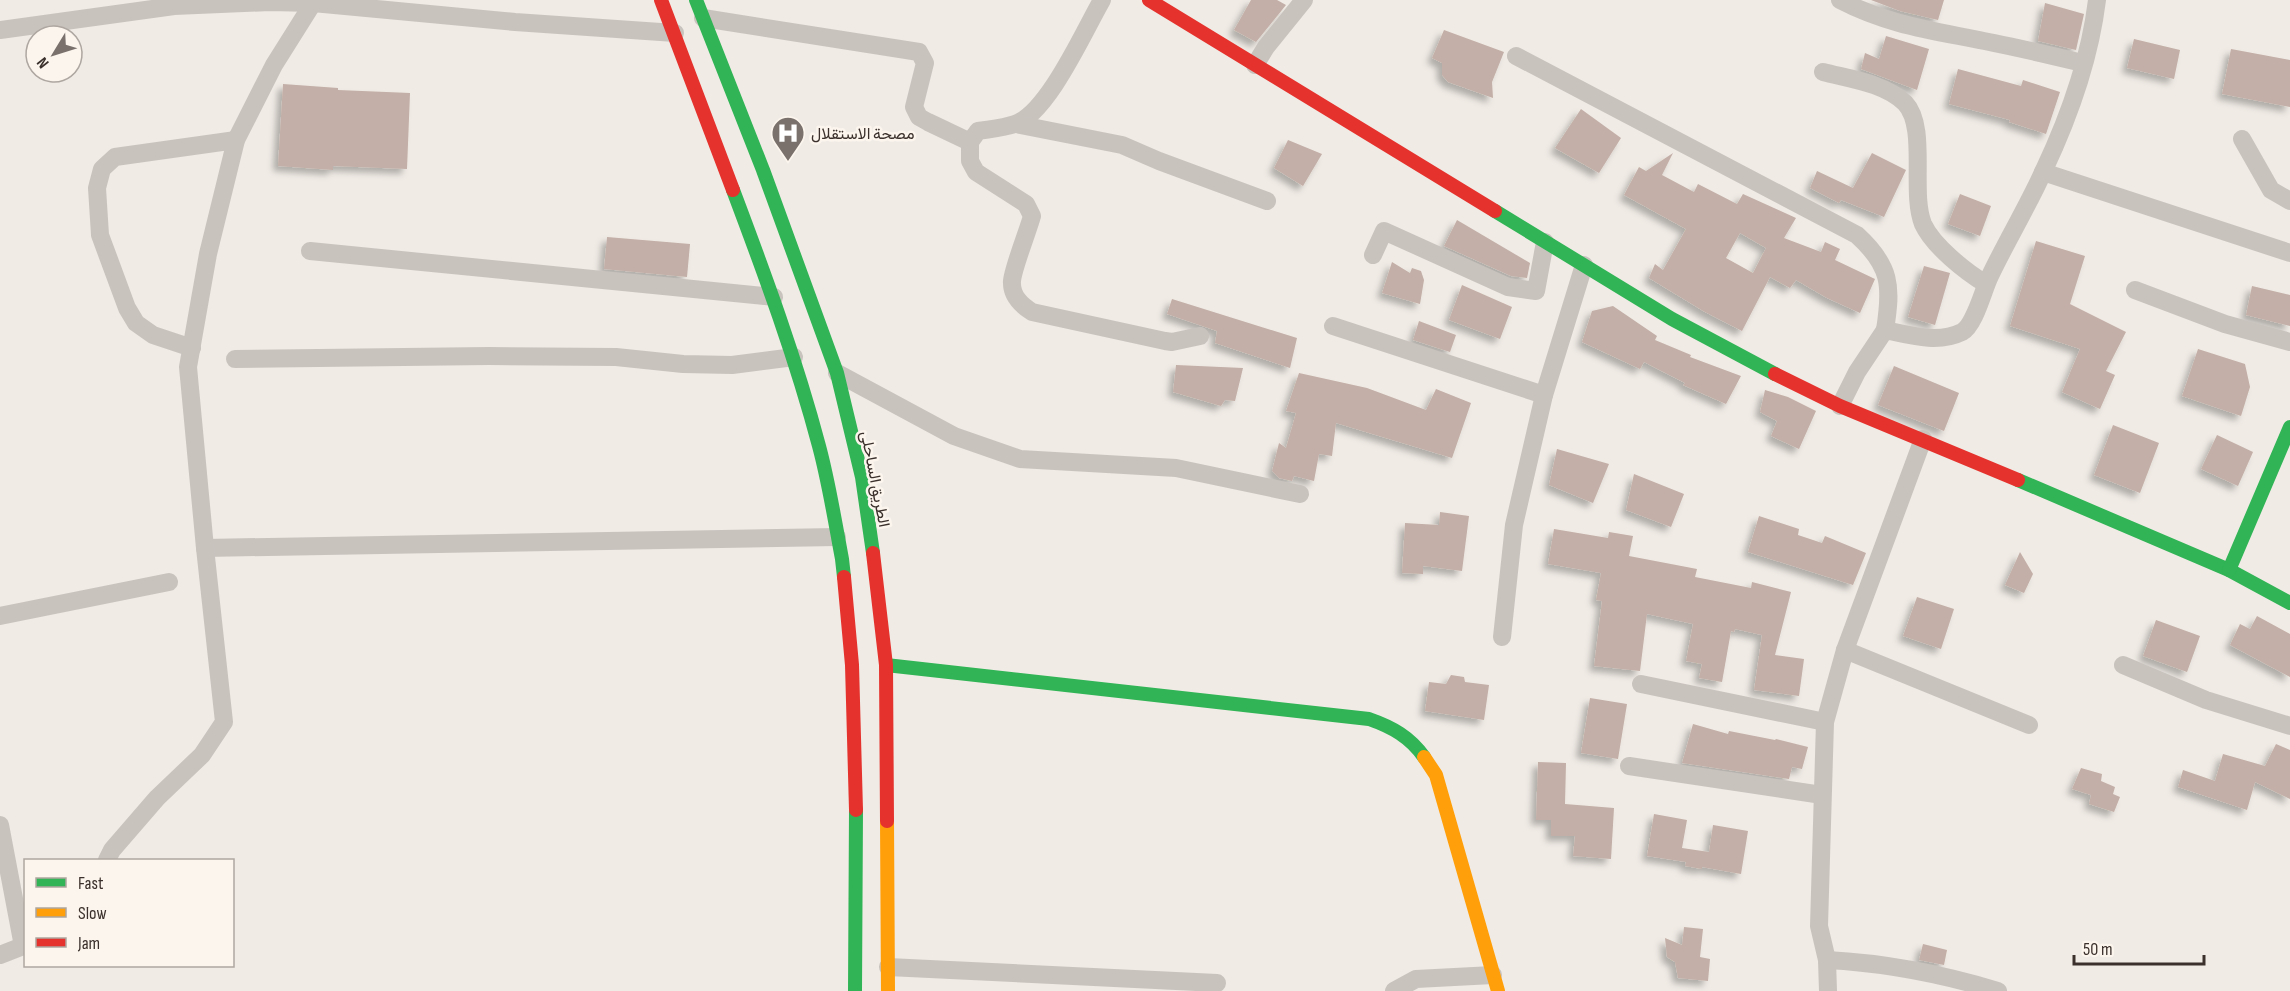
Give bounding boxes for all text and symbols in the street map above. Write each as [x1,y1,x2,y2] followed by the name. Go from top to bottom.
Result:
[24,24,84,84] north arrow
[33,53,53,72] text: N
[770,115,806,162] hospital icon: مصحة الاستقلال
[811,125,914,144] place label: مصحة الاستقلال
[856,430,893,529] street label: الطريق الساحلى
[24,859,234,967] legend
[78,873,104,894] text: Fast
[78,903,107,924] text: Slow
[2074,928,2204,966] scale bar
[77,933,100,954] text: Jam
[2083,939,2113,960] text: 50 m

